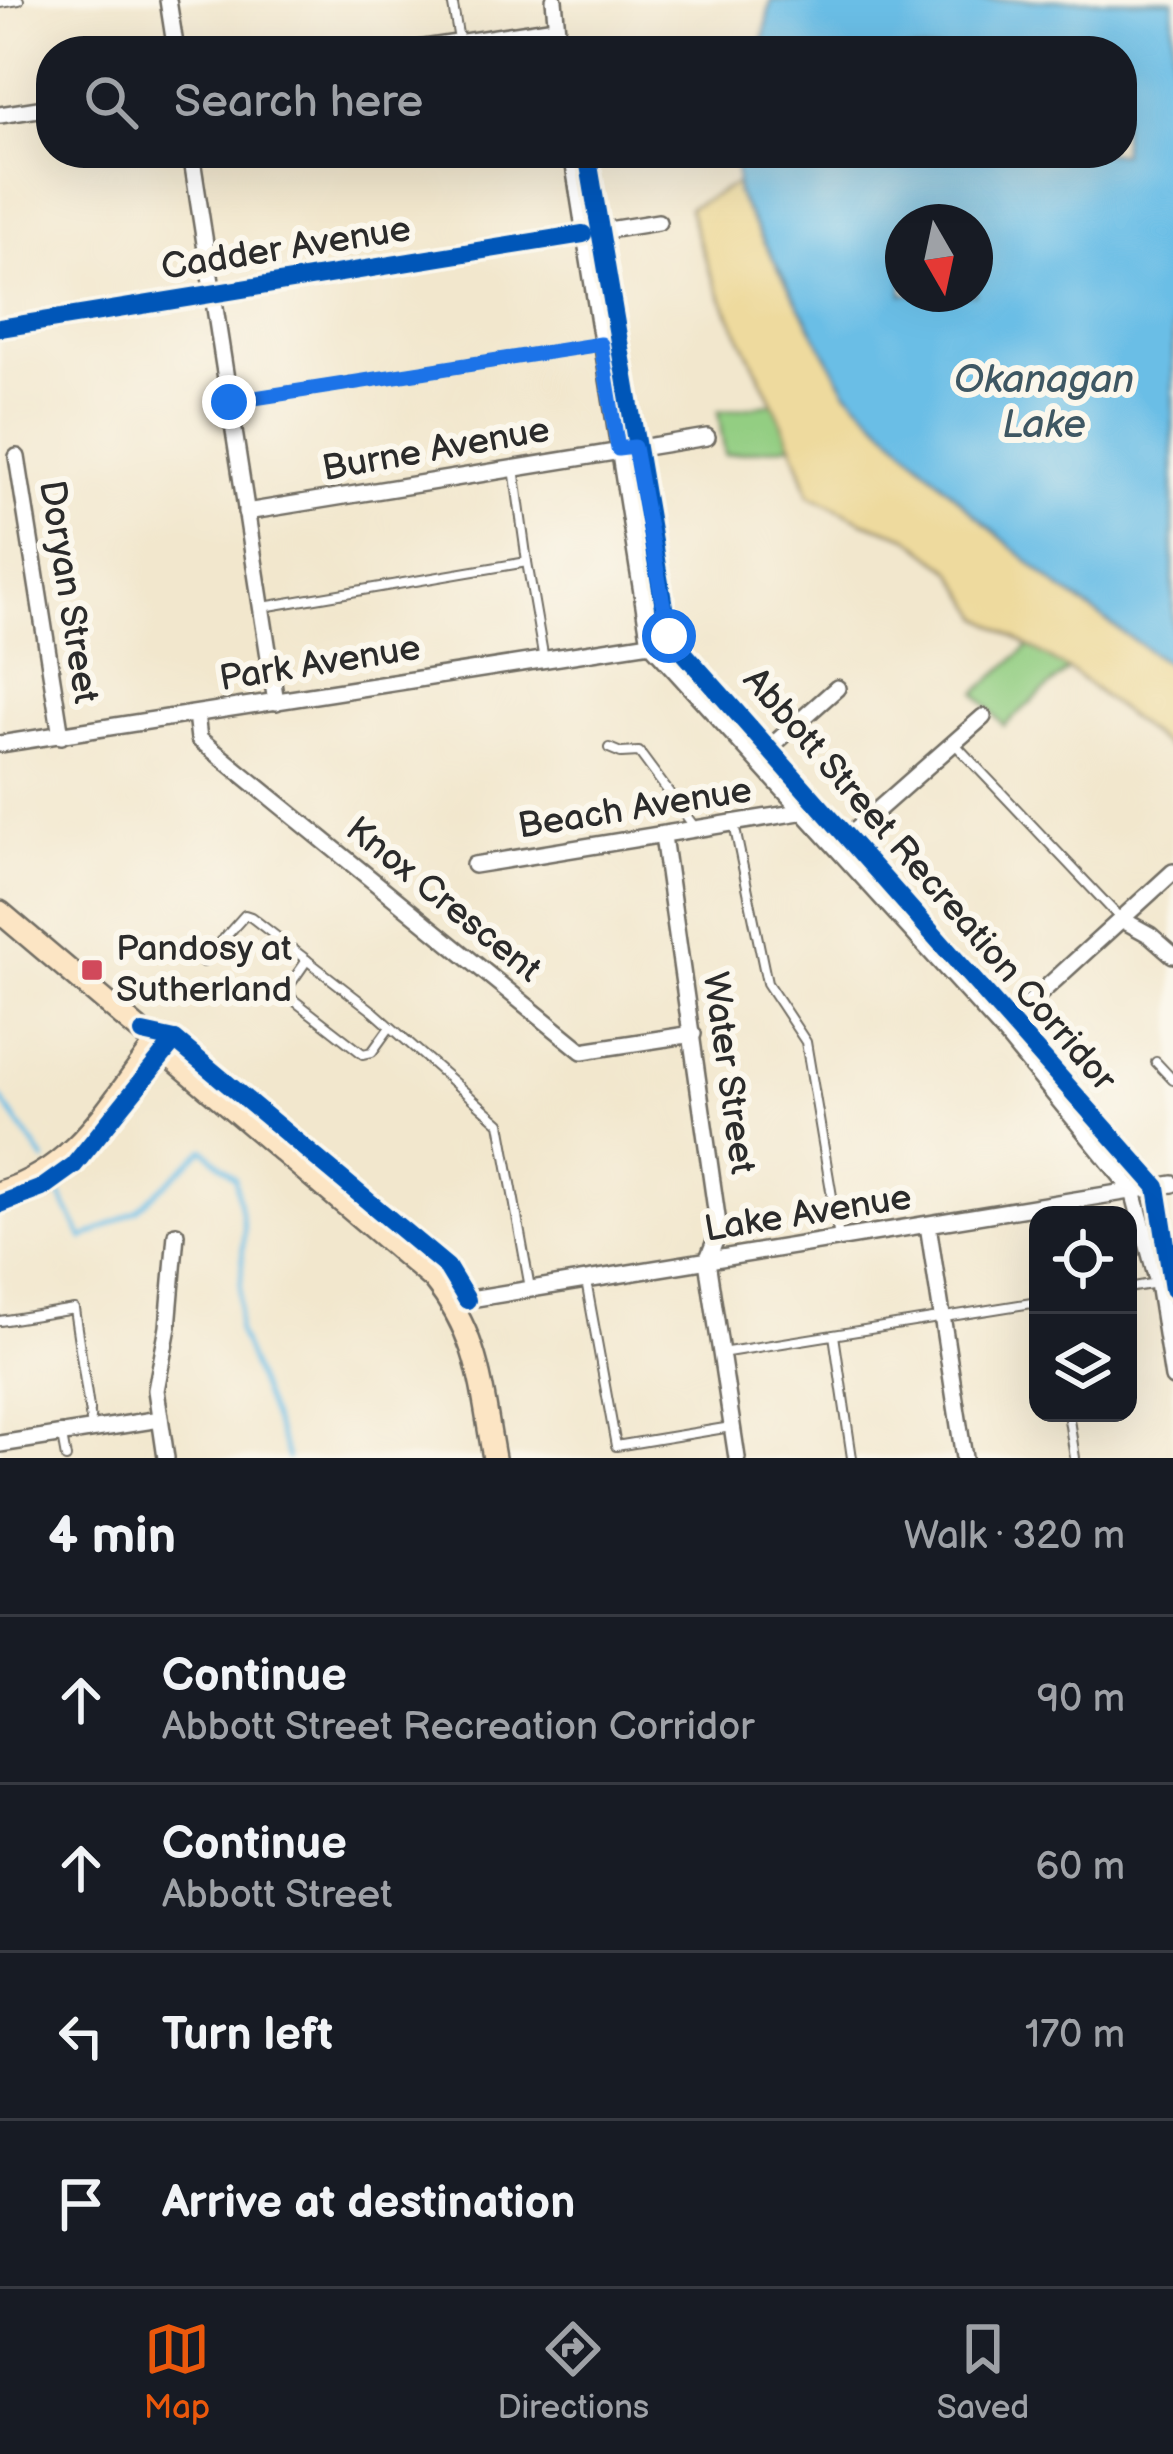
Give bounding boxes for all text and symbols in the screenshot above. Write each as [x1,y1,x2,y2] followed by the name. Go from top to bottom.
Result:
[36,36,1137,168] search box
[78,69,144,135] icon: search
[174,75,423,130] text: Search here
[885,204,993,312] north arrow
[158,208,414,290] street label: Cadder Avenue
[954,357,1134,449] water label: Okanagan Lake
[202,375,256,429] route end
[319,409,553,491] street label: Burne Avenue
[29,478,107,706] street label: Doryan Street
[642,609,696,663] route start
[217,627,423,701] street label: Park Avenue
[733,660,1125,1101] street label: Abbott Street Recreation Corridor
[515,769,755,849] street label: Beach Avenue
[337,808,549,992] street label: Knox Crescent
[116,928,292,1012] place label: Pandosy at Sutherland
[79,957,105,983] marker: Pandosy at Sutherland
[693,969,763,1177] street label: Water Street
[701,1176,915,1252] street label: Lake Avenue
[1029,1206,1137,1422] map controls
[1029,1206,1137,1314] button: locate
[1029,1314,1137,1422] button: layers
[48,1506,176,1567] text: 4 min
[904,1513,1125,1560] text: Walk · 320 m
[162,1649,347,1704] text: Continue
[48,1667,114,1733] icon: ahead
[1037,1676,1125,1723] text: 90 m
[162,1704,754,1751] text: Abbott Street Recreation Corridor
[162,1817,347,1872] text: Continue
[48,1835,114,1901] icon: ahead
[1035,1844,1125,1891] text: 60 m
[162,1872,392,1919] text: Abbott Street
[48,2003,114,2069] icon: left
[162,2008,333,2063] text: Turn left
[1025,2012,1125,2059] text: 170 m
[48,2171,114,2237] icon: arrive
[162,2176,575,2231] text: Arrive at destination
[144,2316,210,2428] tab: Map
[497,2316,649,2428] tab: Directions
[937,2316,1029,2428] tab: Saved

